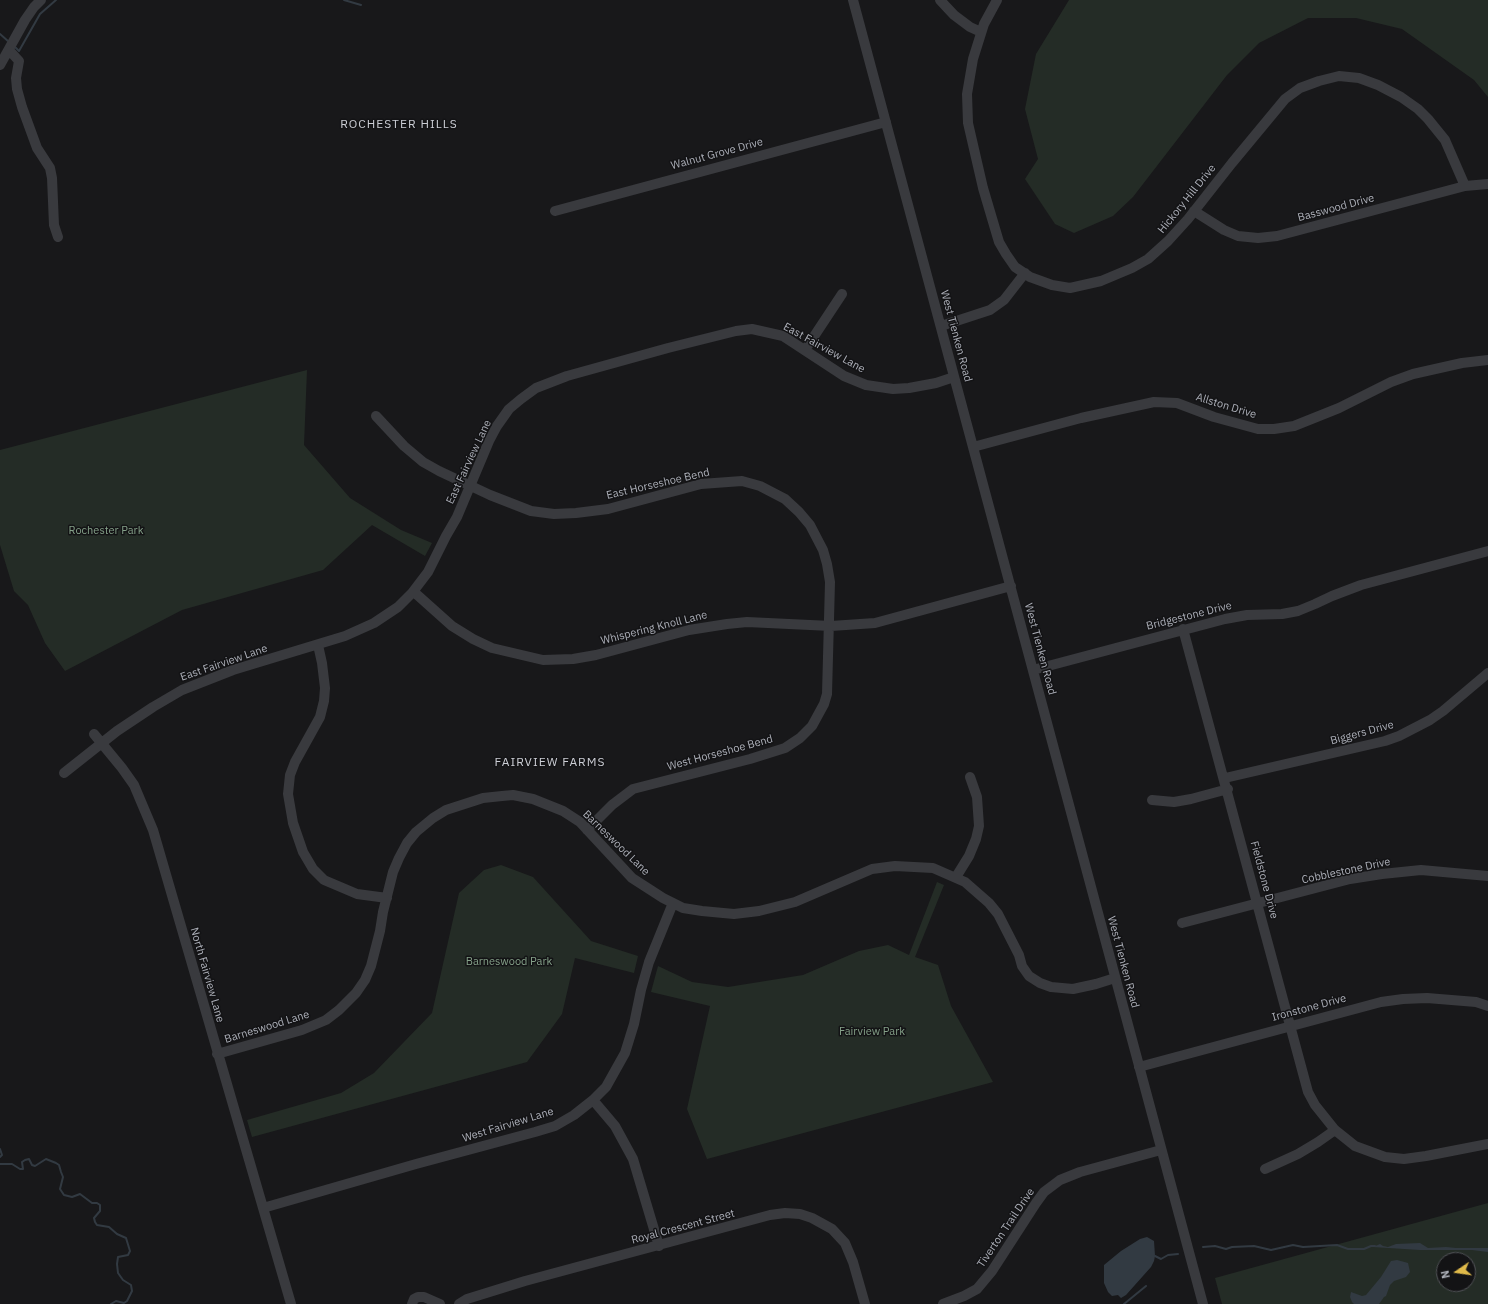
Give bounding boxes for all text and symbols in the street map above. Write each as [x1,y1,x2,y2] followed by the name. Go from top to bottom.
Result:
[340,118,458,132] district label: ROCHESTER HILLS
[670,135,764,173] street label: Walnut Grove Drive
[1155,162,1219,236] street label: Hickory Hill Drive
[1296,191,1376,225] street label: Basswood Drive
[937,289,975,383] street label: West Tienken Road
[781,320,867,376] street label: East Fairview Lane
[1194,391,1258,421] street label: Allston Drive
[444,418,494,506] street label: East Fairview Lane
[605,466,711,502] street label: East Horseshoe Bend
[69,524,143,538] park label: Rochester Park
[1145,599,1233,633] street label: Bridgestone Drive
[1021,602,1059,696] street label: West Tienken Road
[599,608,709,648] street label: Whispering Knoll Lane
[179,642,269,684] street label: East Fairview Lane
[1329,718,1395,748] street label: Biggers Drive
[666,733,774,773] street label: West Horseshoe Bend
[495,756,605,770] district label: FAIRVIEW FARMS
[580,808,652,878] street label: Barneswood Lane
[1247,840,1281,920] street label: Fieldstone Drive
[1300,855,1392,887] street label: Cobblestone Drive
[1104,915,1142,1009] street label: West Tienken Road
[187,926,227,1024] street label: North Fairview Lane
[466,955,552,969] park label: Barneswood Park
[1270,992,1348,1024] street label: Ironstone Drive
[223,1008,311,1046] street label: Barneswood Lane
[839,1025,905,1039] park label: Fairview Park
[461,1105,555,1145] street label: West Fairview Lane
[975,1186,1037,1270] street label: Tiverton Trail Drive
[630,1207,736,1247] street label: Royal Crescent Street
[1436,1252,1476,1292] north arrow
[1438,1269,1453,1280] text: N

